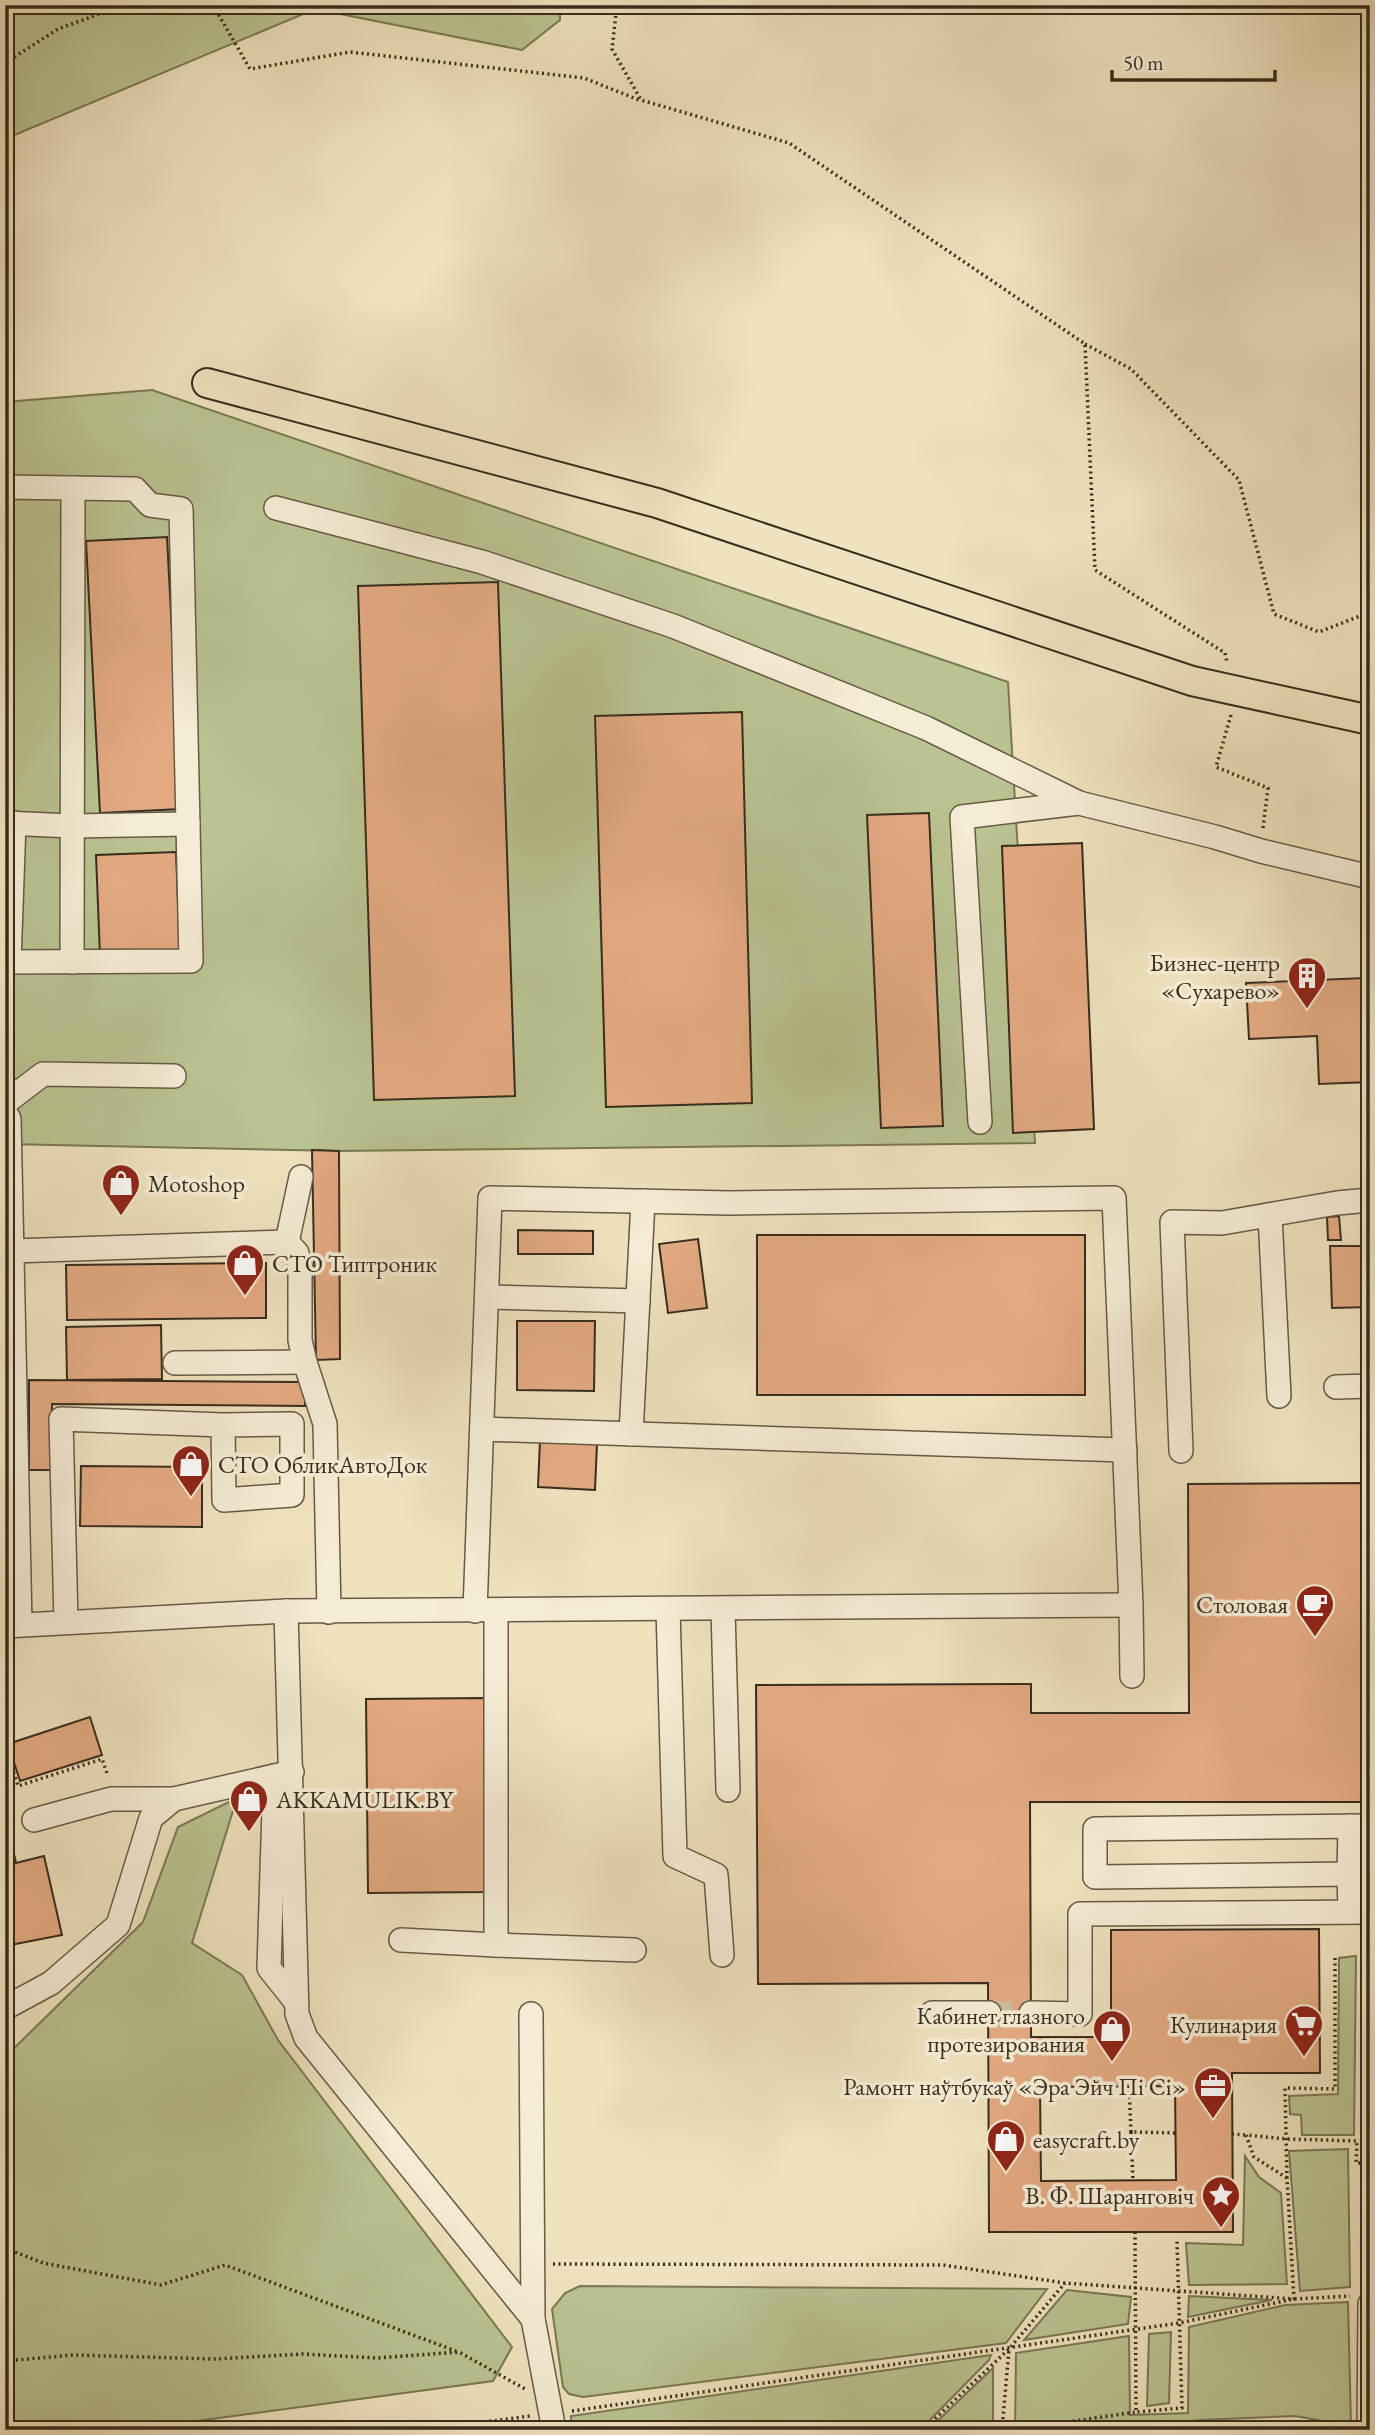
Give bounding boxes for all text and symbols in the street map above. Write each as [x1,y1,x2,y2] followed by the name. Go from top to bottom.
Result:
[1112,38,1275,82] scale bar
[1123,49,1164,76] text: 50 m
[1150,947,1280,1006] place label: Бизнес-центр «Сухарево»
[1286,955,1328,1010] building icon: Бизнес-центр «Сухарево»
[100,1162,142,1217] shop icon: Motoshop
[148,1168,245,1199] place label: Motoshop
[224,1242,266,1297] shop icon: СТО Типтроник
[272,1248,438,1279] place label: СТО Типтроник
[170,1443,212,1498] shop icon: СТО ОбликАвтоДок
[218,1449,428,1480] place label: СТО ОбликАвтоДок
[1294,1583,1336,1638] cafe icon: Столовая
[1196,1589,1288,1620] place label: Столовая
[228,1778,270,1833] shop icon: AKKAMULIK.BY
[275,1784,454,1815] place label: AKKAMULIK.BY
[917,2000,1085,2059] place label: Кабинет глазного протезирования
[1283,2003,1325,2058] supermarket icon: Кулинария
[1091,2008,1133,2063] shop icon: Кабинет глазного протезирования
[1170,2009,1277,2040] place label: Кулинария
[1192,2065,1234,2120] office icon: Рамонт наўтбукаў «Эра Эйч Пі Сі»
[843,2071,1186,2102] place label: Рамонт наўтбукаў «Эра Эйч Пі Сі»
[985,2118,1027,2173] shop icon: easycraft.by
[1033,2124,1140,2155] place label: easycraft.by
[1200,2174,1242,2229] place icon: В. Ф. Шаранговіч
[1025,2180,1194,2211] place label: В. Ф. Шаранговіч

